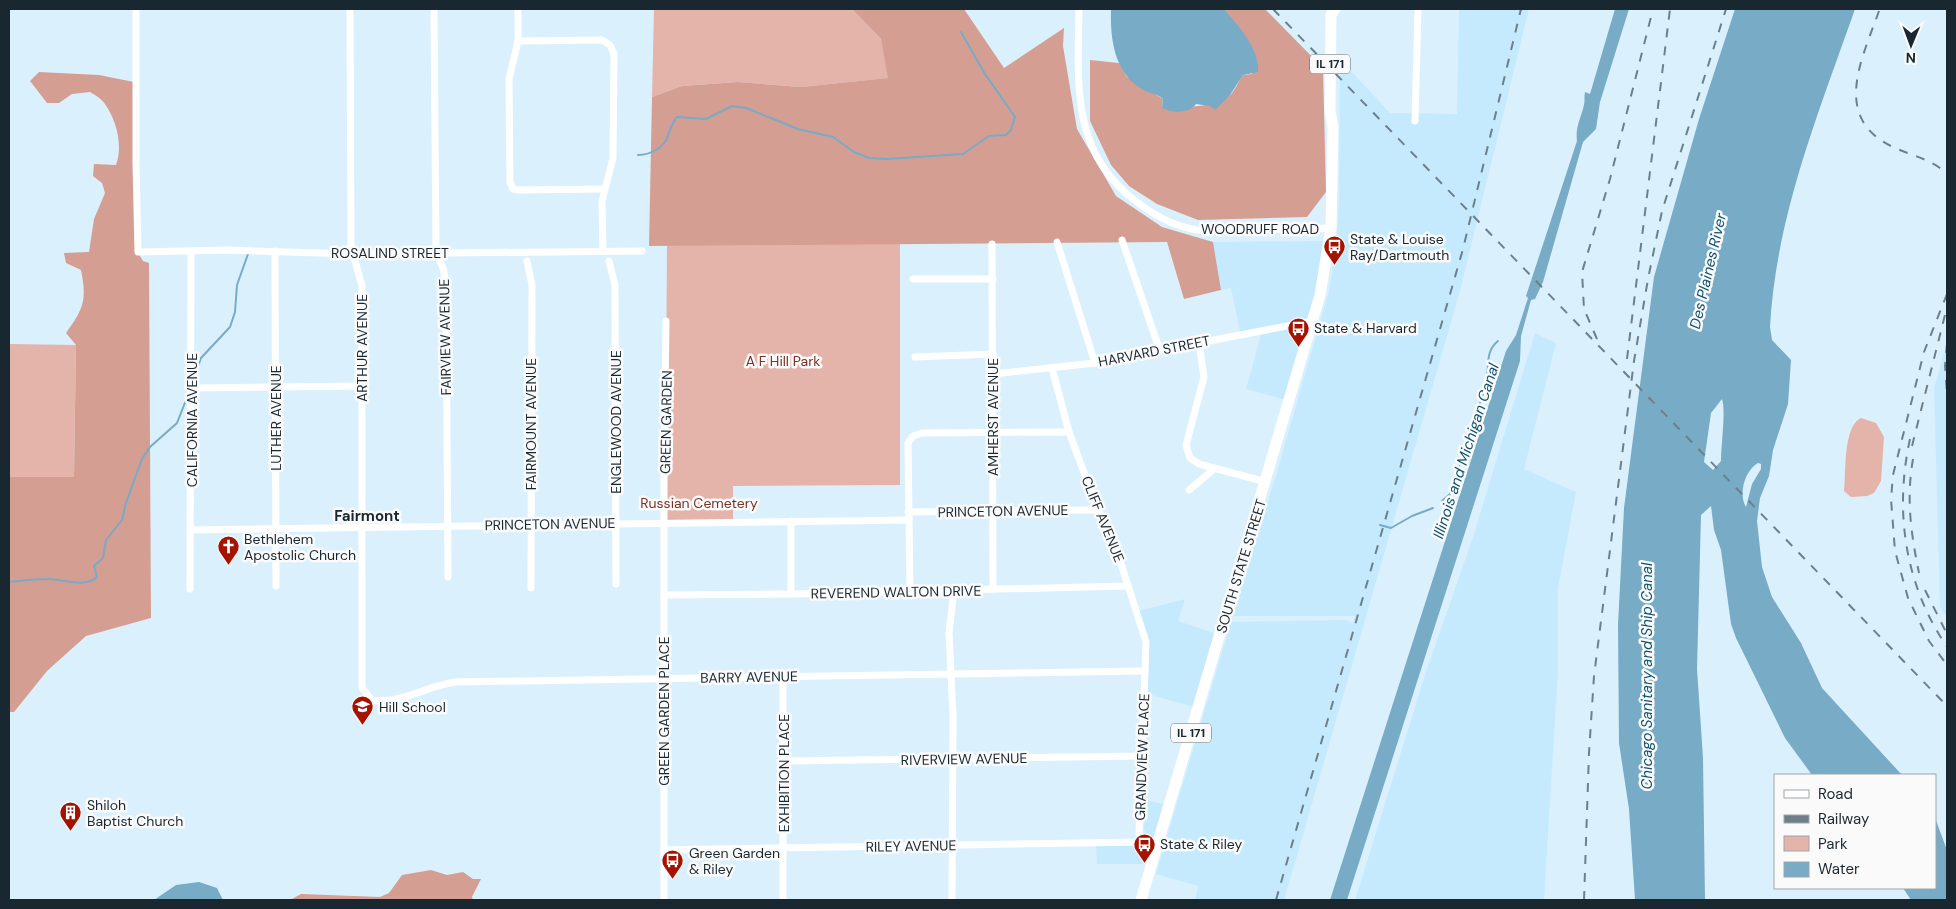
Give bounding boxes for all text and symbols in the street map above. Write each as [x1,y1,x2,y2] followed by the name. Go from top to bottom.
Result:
[1886,20,1936,70] north arrow
[1906,49,1916,67] text: N
[1310,54,1350,74] road number: IL 171
[1685,211,1731,331] water label: Des Plaines River
[1201,220,1319,238] street label: WOODRUFF ROAD
[1350,230,1449,264] place label: State & Louise Ray/Dartmouth
[1322,235,1346,266] bus stop icon: State & Louise Ray/Dartmouth
[331,244,449,262] street label: ROSALIND STREET
[435,278,455,396] street label: FAIRVIEW AVENUE
[353,294,371,402] street label: ARTHUR AVENUE
[1286,316,1310,347] bus stop icon: State & Harvard
[1314,319,1417,337] place label: State & Harvard
[1097,331,1212,371] street label: HARVARD STREET
[607,350,625,494] street label: ENGLEWOOD AVENUE
[746,352,820,370] park label: A F Hill Park
[183,353,201,487] street label: CALIFORNIA AVENUE
[522,358,540,490] street label: FAIRMOUNT AVENUE
[984,358,1002,476] street label: AMHERST AVENUE
[1428,360,1504,541] water label: Illinois and Michigan Canal
[267,365,285,471] street label: LUTHER AVENUE
[656,370,676,474] street label: GREEN GARDEN
[1078,473,1128,565] street label: CLIFF AVENUE
[640,494,758,512] park label: Russian Cemetery
[1212,497,1270,635] street label: SOUTH STATE STREET
[937,501,1069,521] street label: PRINCETON AVENUE
[334,506,400,526] district label: Fairmont
[484,514,616,534] street label: PRINCETON AVENUE
[244,530,356,564] place label: Bethlehem Apostolic Church
[216,535,240,566] church icon: Bethlehem Apostolic Church
[1637,562,1657,789] water label: Chicago Sanitary and Ship Canal
[811,582,981,602] street label: REVEREND WALTON DRIVE
[655,636,673,786] street label: GREEN GARDEN PLACE
[700,667,798,687] street label: BARRY AVENUE
[1131,693,1153,821] street label: GRANDVIEW PLACE
[351,695,375,726] school or university icon: Hill School
[379,698,446,716] place label: Hill School
[775,714,793,832] street label: EXHIBITION PLACE
[1171,724,1211,742] road number: IL 171
[901,749,1028,769] street label: RIVERVIEW AVENUE
[1774,774,1936,889] legend
[1818,784,1853,804] text: Road
[87,796,183,830] place label: Shiloh Baptist Church
[59,801,83,832] building icon: Shiloh Baptist Church
[1818,809,1870,829] text: Railway
[1132,832,1156,863] bus stop icon: State & Riley
[1818,834,1848,854] text: Park
[1160,835,1242,853] place label: State & Riley
[865,836,957,856] street label: RILEY AVENUE
[689,844,780,878] place label: Green Garden & Riley
[661,849,685,880] bus stop icon: Green Garden & Riley
[1818,859,1860,879] text: Water

